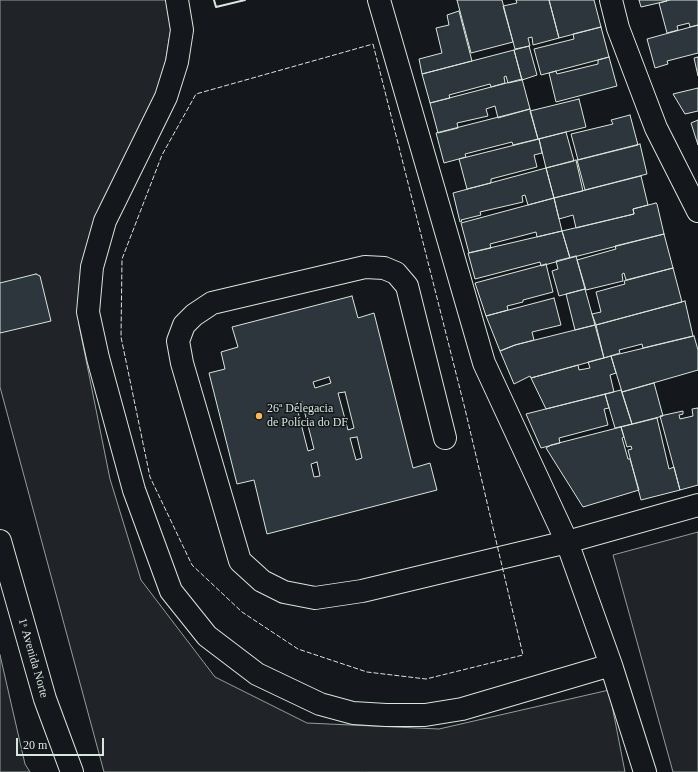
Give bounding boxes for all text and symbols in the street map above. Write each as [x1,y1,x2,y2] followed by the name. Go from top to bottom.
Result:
[267,402,348,430] place label: 26ª Delegacia de Polícia do DF
[254,411,264,421] marker: 26ª Delegacia de Polícia do DF
[15,616,51,700] street label: 1ᵃ Avenida Norte
[18,730,106,756] scale bar
[23,738,47,752] text: 20 m

